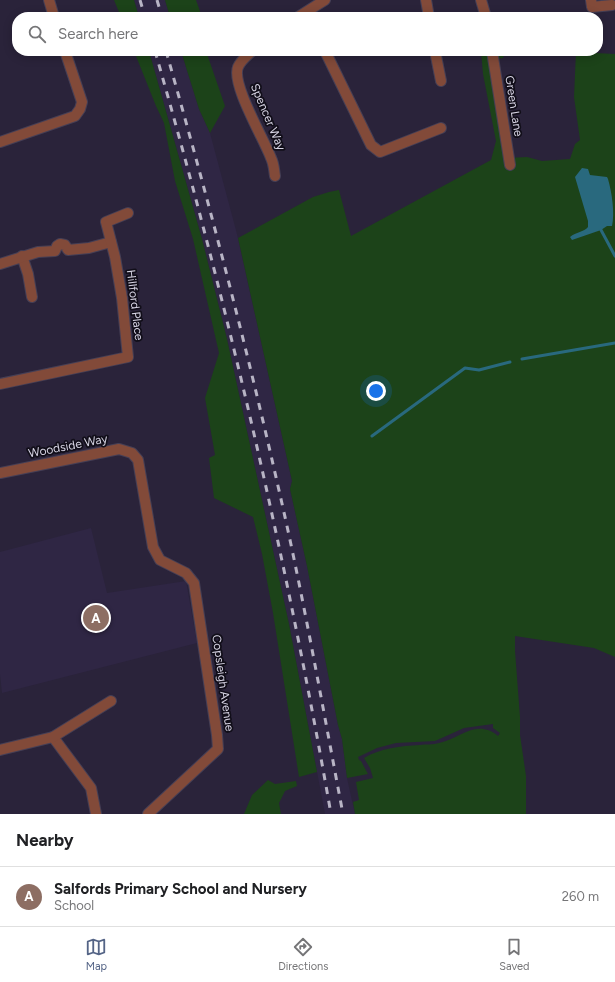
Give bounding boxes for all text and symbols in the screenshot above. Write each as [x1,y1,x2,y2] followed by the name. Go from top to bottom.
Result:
[12,12,603,56] search box
[26,23,48,45] icon: search
[58,25,138,43] text: Search here
[502,75,526,138] street label: Green Lane
[248,82,289,153] street label: Spencer Way
[124,269,146,342] street label: Hillford Place
[366,381,386,401] your location
[27,431,109,461] street label: Woodside Way
[83,603,109,633] pin: A
[209,634,237,733] street label: Copsleigh Avenue
[16,830,74,850] text: Nearby
[54,880,307,898] text: Salfords Primary School and Nursery
[24,889,34,904] text: A
[562,889,599,904] text: 260 m
[54,898,94,913] text: School
[85,936,107,973] tab: Map
[278,936,328,973] tab: Directions
[499,936,530,973] tab: Saved

